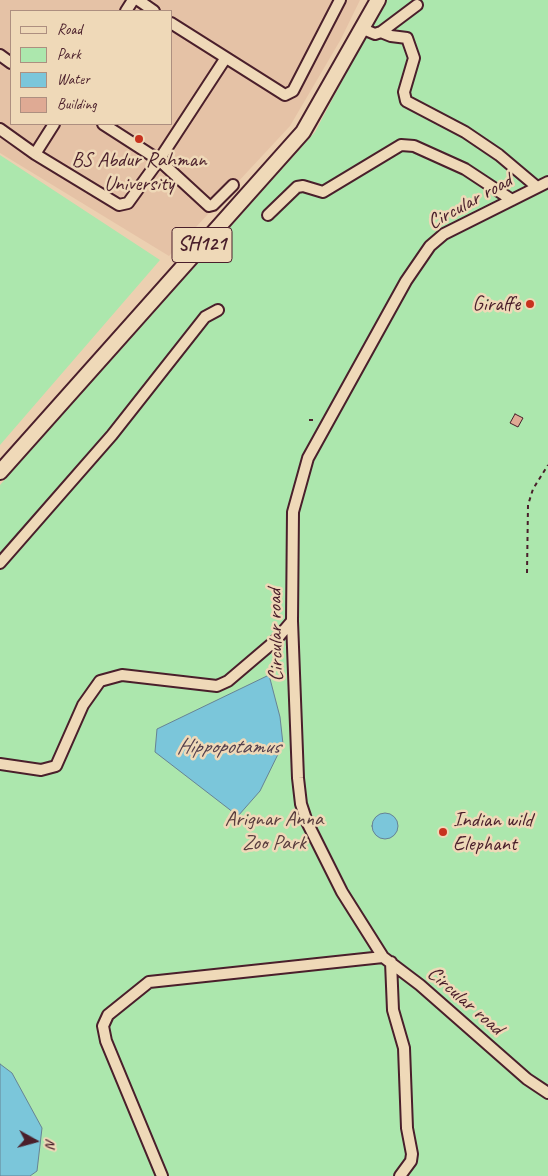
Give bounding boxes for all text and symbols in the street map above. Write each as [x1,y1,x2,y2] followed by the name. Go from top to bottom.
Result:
[10,10,172,125] legend
[57,20,82,39] text: Road
[57,45,81,64] text: Park
[57,70,90,89] text: Water
[57,95,96,114] text: Building
[133,133,145,145] marker: BS Abdur Rahman University
[72,147,206,197] place label: BS Abdur Rahman University
[423,168,517,236] street label: Circular road
[172,228,232,262] road number: SH121
[472,291,520,317] place label: Giraffe
[524,298,536,310] marker: Giraffe
[263,588,289,682] street label: Circular road
[176,734,280,760] water label: Hippopotamus
[225,806,323,856] park label: Arignar Anna Zoo Park
[453,807,533,857] place label: Indian wild Elephant
[437,826,449,838] marker: Indian wild Elephant
[422,961,508,1041] street label: Circular road
[10,1116,60,1166] north arrow
[41,1138,59,1148] text: N

